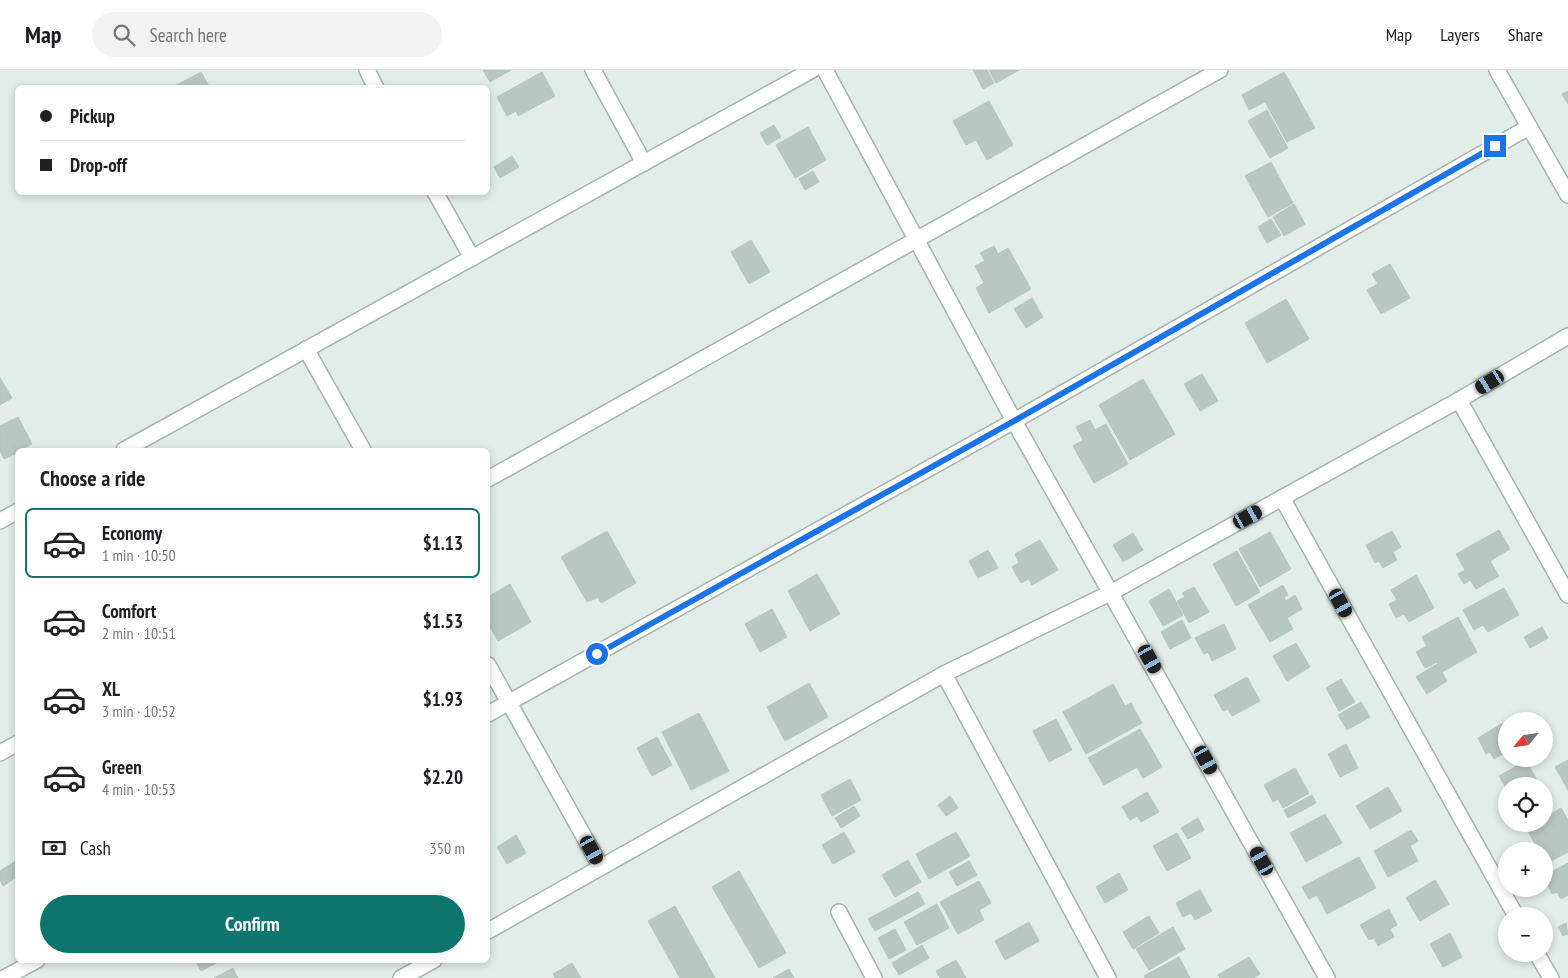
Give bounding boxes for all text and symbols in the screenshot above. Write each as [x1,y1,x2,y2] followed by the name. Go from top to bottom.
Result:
[92,12,442,57] search box
[25,19,62,50] text: Map
[110,21,138,49] icon: search
[150,23,227,47] text: Search here
[1386,23,1412,46] text: Map
[1440,23,1480,46] text: Layers
[1508,23,1543,46] text: Share
[70,104,115,128] text: Pickup
[1484,135,1506,157] route end
[70,153,127,177] text: Drop-off
[1473,368,1506,396] car
[40,464,145,492] text: Choose a ride
[1231,503,1264,531] car
[42,521,87,566] icon: car
[102,521,162,545] text: Economy
[423,531,463,555] text: $1.13
[102,545,176,565] text: 1 min · 10:50
[1327,586,1354,620] car
[42,599,87,644] icon: car
[102,599,156,623] text: Comfort
[423,609,463,633] text: $1.53
[102,623,176,643] text: 2 min · 10:51
[1136,642,1163,676] car
[586,643,608,665] route start
[42,677,87,722] icon: car
[102,677,120,701] text: XL
[423,687,463,711] text: $1.93
[102,701,176,721] text: 3 min · 10:52
[1498,712,1552,768] north arrow
[1498,712,1553,962] map controls
[1192,743,1219,777] car
[42,755,87,800] icon: car
[102,755,142,779] text: Green
[423,765,463,789] text: $2.20
[1498,777,1553,832] button: locate
[102,779,176,799] text: 4 min · 10:53
[578,833,605,867] car
[40,834,68,862] icon: cash
[80,836,111,860] text: Cash
[430,838,465,858] text: 350 m
[1498,842,1553,897] button: +
[1248,844,1275,878] car
[40,895,465,953] button: Confirm
[1498,907,1553,962] button: −

